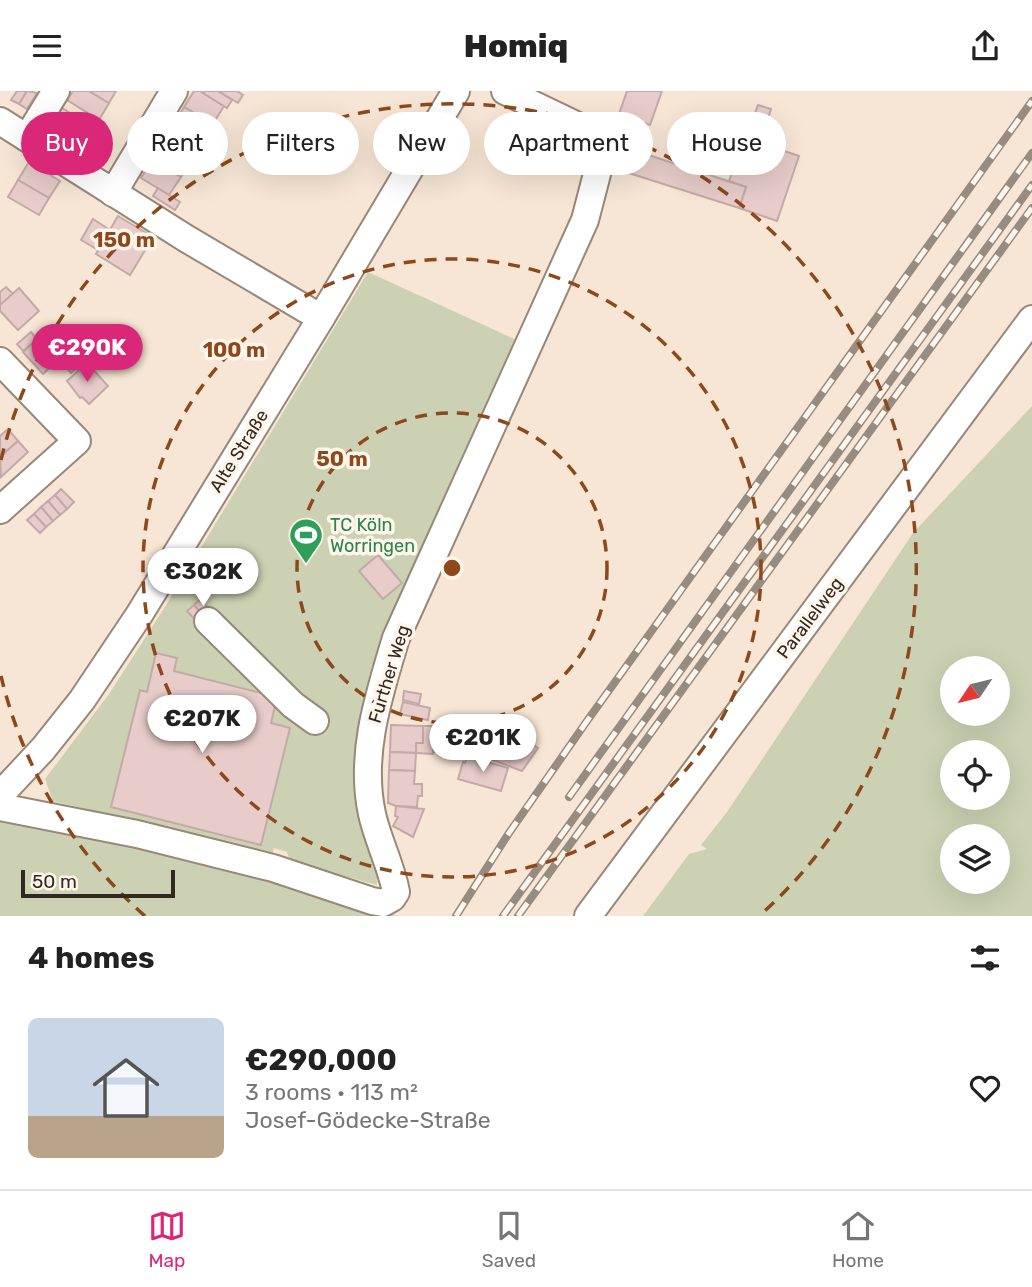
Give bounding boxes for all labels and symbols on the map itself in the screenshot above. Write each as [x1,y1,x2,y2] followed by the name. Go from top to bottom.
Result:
[93,227,155,252] text: 150 m
[38,324,136,384] pin: €290K
[203,337,265,362] text: 100 m
[205,406,273,496] street label: Alte Straße
[316,446,368,471] text: 50 m
[330,514,415,557] place label: TC Köln Worringen
[287,516,325,565] sports icon: TC Köln Worringen
[154,549,252,608] pin: €302K
[440,556,464,580] centre of rings
[772,573,848,663] street label: Parallelweg
[364,622,414,726] street label: Further Weg
[940,656,1010,726] north arrow
[153,695,251,755] pin: €207K
[434,715,532,774] pin: €201K
[21,867,175,899] scale bar

